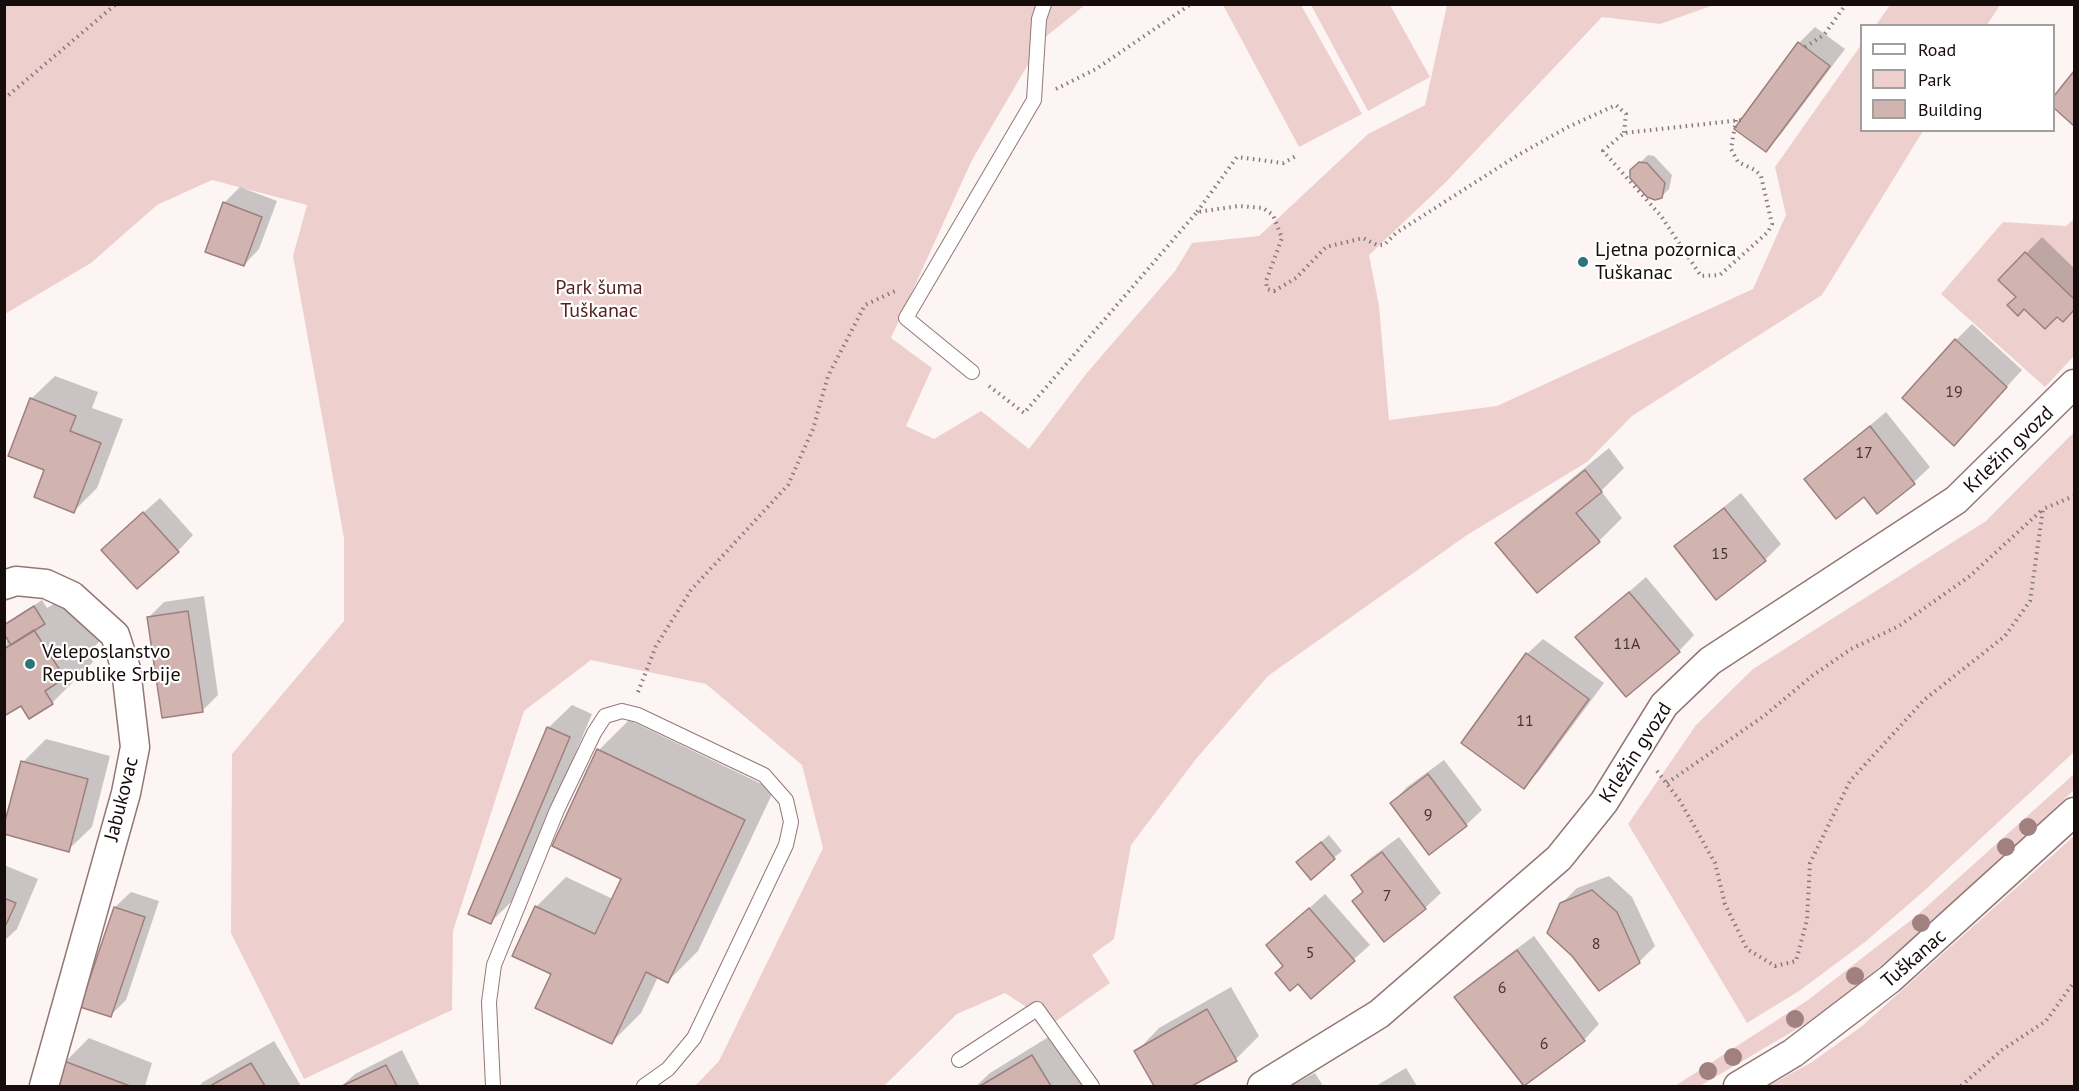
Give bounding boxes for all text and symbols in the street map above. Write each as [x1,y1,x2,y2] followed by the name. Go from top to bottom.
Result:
[1860,24,2055,132] legend
[1918,38,1956,61] text: Road
[1918,68,1951,91] text: Park
[1918,98,1982,121] text: Building
[1595,238,1736,285] place label: Ljetna pozornica Tuškanac
[1576,255,1590,269] marker: Ljetna pozornica Tuškanac
[555,276,643,323] park label: Park šuma Tuškanac
[1945,382,1963,402] house number: 19
[1959,401,2059,499] street label: Krležin gvozd
[1855,443,1873,463] house number: 17
[1711,544,1729,564] house number: 15
[1614,634,1640,654] house number: 11A
[42,640,181,687] place label: Veleposlanstvo Republike Srbije
[23,657,37,671] marker: Veleposlanstvo Republike Srbije
[1595,698,1677,808] street label: Krležin gvozd
[1516,711,1534,731] house number: 11
[100,755,144,843] street label: Jabukovac
[1424,805,1432,825] house number: 9
[1383,886,1391,906] house number: 7
[1877,924,1951,994] street label: Tuškanac
[1592,934,1600,954] house number: 8
[1306,943,1314,963] house number: 5
[1498,978,1506,998] house number: 6
[1540,1034,1548,1054] house number: 6

